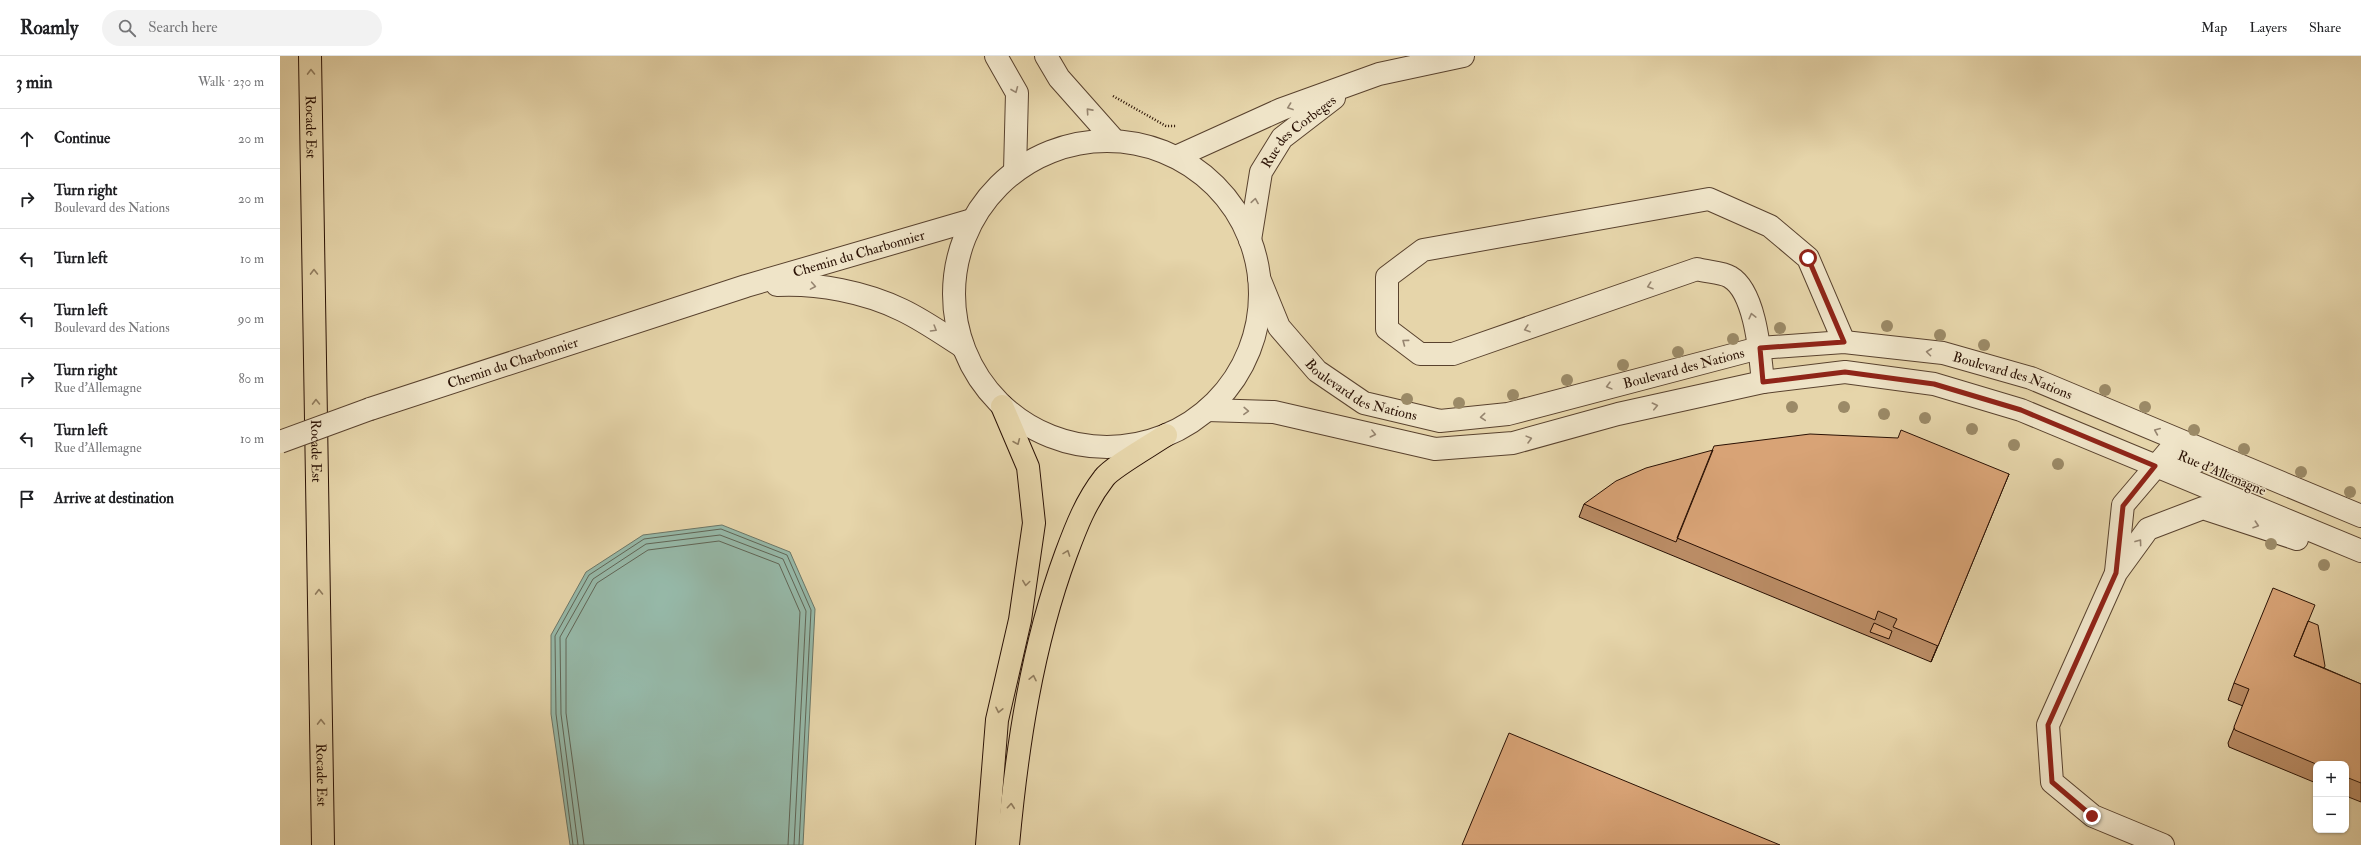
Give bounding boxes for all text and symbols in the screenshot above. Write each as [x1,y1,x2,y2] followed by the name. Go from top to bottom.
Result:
[102,10,382,46] search box
[20,16,78,40] text: Roamly
[116,17,138,39] icon: search
[148,18,218,37] text: Search here
[2201,19,2227,36] text: Map
[2249,19,2287,36] text: Layers
[2309,19,2341,36] text: Share
[306,69,315,75] one-way arrow
[16,72,53,93] text: 3 min
[198,74,264,90] text: Walk · 230 m
[1010,86,1018,93] one-way arrow
[1257,91,1339,171] street label: Rue des Corbeges
[302,95,320,159] street label: Rocade Est
[1286,102,1293,110] one-way arrow
[1086,109,1093,116] one-way arrow
[16,128,38,150] icon: ahead
[54,129,110,148] text: Continue
[238,131,264,147] text: 20 m
[54,181,117,200] text: Turn right
[16,188,38,210] icon: right
[238,191,264,207] text: 20 m
[1250,198,1259,205] one-way arrow
[54,200,170,216] text: Boulevard des Nations
[791,226,927,280] street label: Chemin du Charbonnier
[16,248,38,270] icon: left
[54,249,108,268] text: Turn left
[1799,249,1817,267] route start
[240,251,264,267] text: 10 m
[310,269,318,275] one-way arrow
[809,281,816,289] one-way arrow
[1646,281,1653,290] one-way arrow
[54,301,108,320] text: Turn left
[16,308,38,330] icon: left
[238,311,264,327] text: 90 m
[1748,313,1756,319] one-way arrow
[54,320,170,336] text: Boulevard des Nations
[930,324,937,331] one-way arrow
[1523,324,1530,332] one-way arrow
[445,333,581,392] street label: Chemin du Charbonnier
[1402,340,1409,347] one-way arrow
[1621,344,1746,392] street label: Boulevard des Nations
[1926,348,1932,357] one-way arrow
[1951,348,2075,403] street label: Boulevard des Nations
[1302,355,1419,424] street label: Boulevard des Nations
[54,361,117,380] text: Turn right
[16,368,38,390] icon: right
[238,371,264,387] text: 80 m
[54,380,142,396] text: Rue d'Allemagne
[1606,381,1613,390] one-way arrow
[312,399,320,405] one-way arrow
[1651,402,1658,410] one-way arrow
[1243,407,1249,416] one-way arrow
[1480,412,1486,421] one-way arrow
[307,419,326,483] street label: Rocade Est
[54,421,108,440] text: Turn left
[16,428,38,450] icon: left
[2154,428,2162,436] one-way arrow
[1370,430,1377,438] one-way arrow
[240,431,264,447] text: 10 m
[1526,435,1532,443] one-way arrow
[1013,439,1021,446] one-way arrow
[54,440,142,456] text: Rue d'Allemagne
[2175,447,2269,499] street label: Rue d'Allemagne
[16,488,38,510] icon: arrive
[54,489,174,508] text: Arrive at destination
[2252,520,2259,529] one-way arrow
[2134,539,2141,546] one-way arrow
[1062,549,1070,556] one-way arrow
[1022,580,1031,586] one-way arrow
[315,589,323,595] one-way arrow
[1028,675,1037,681] one-way arrow
[995,707,1004,713] one-way arrow
[317,719,326,725] one-way arrow
[313,743,331,807] street label: Rocade Est
[2313,761,2349,833] map controls
[2313,761,2349,797] button: +
[2313,797,2349,833] button: −
[1007,803,1016,809] one-way arrow
[2083,807,2101,825] route end

